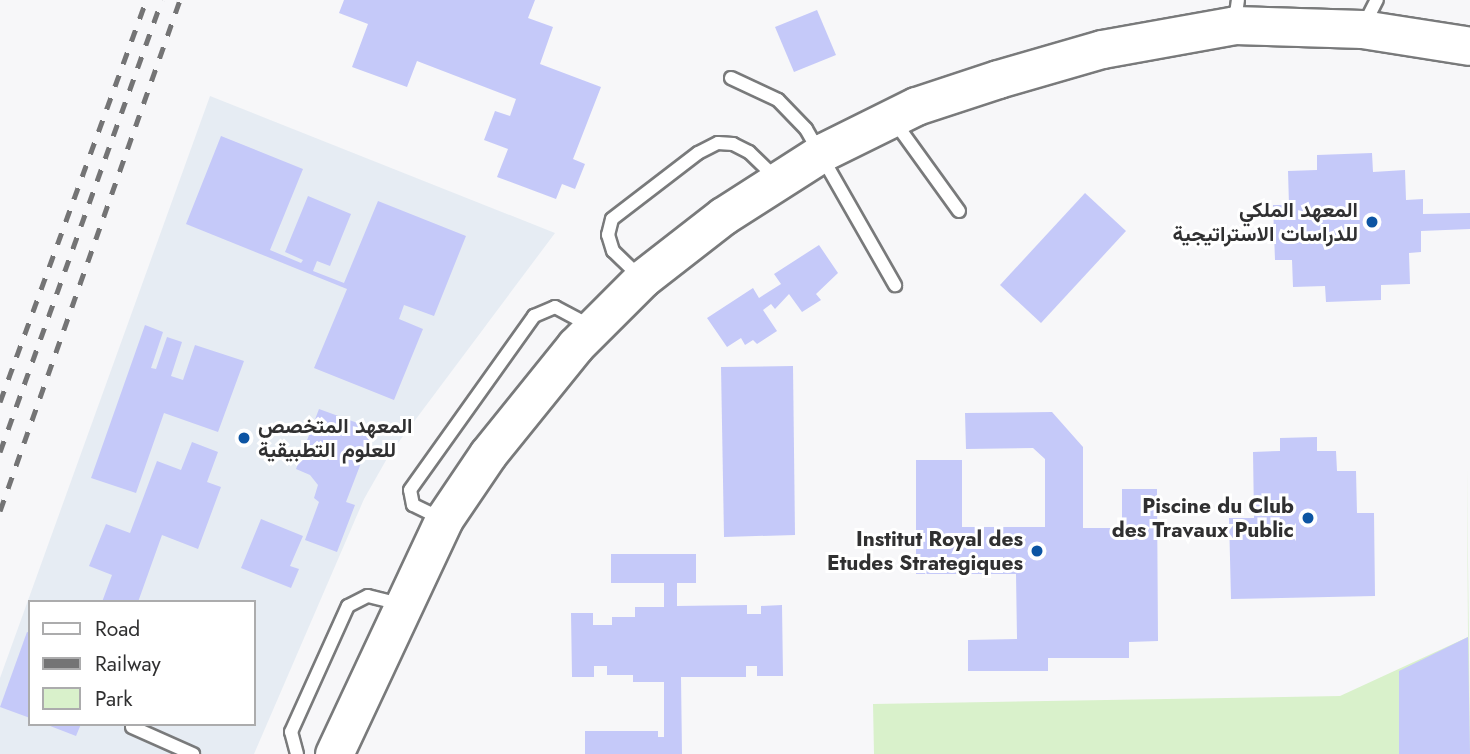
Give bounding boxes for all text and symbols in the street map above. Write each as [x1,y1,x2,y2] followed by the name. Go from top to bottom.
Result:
[1173,197,1358,247] place label: المعهد الملكي للدراسات الاستراتيجية
[1364,214,1380,230] marker: المعهد الملكي للدراسات الاستراتيجية
[258,413,413,463] place label: المعهد المتخصص للعلوم التطبيقية
[236,430,252,446] marker: المعهد المتخصص للعلوم التطبيقية
[1112,493,1294,543] place label: Piscine du Club des Travaux Public
[1300,510,1316,526] marker: Piscine du Club des Travaux Public
[827,526,1023,576] place label: Institut Royal des Etudes Strategiques
[1029,543,1045,559] marker: Institut Royal des Etudes Strategiques
[28,600,256,726] legend
[95,614,140,644] text: Road
[95,649,161,679] text: Railway
[95,684,132,714] text: Park

